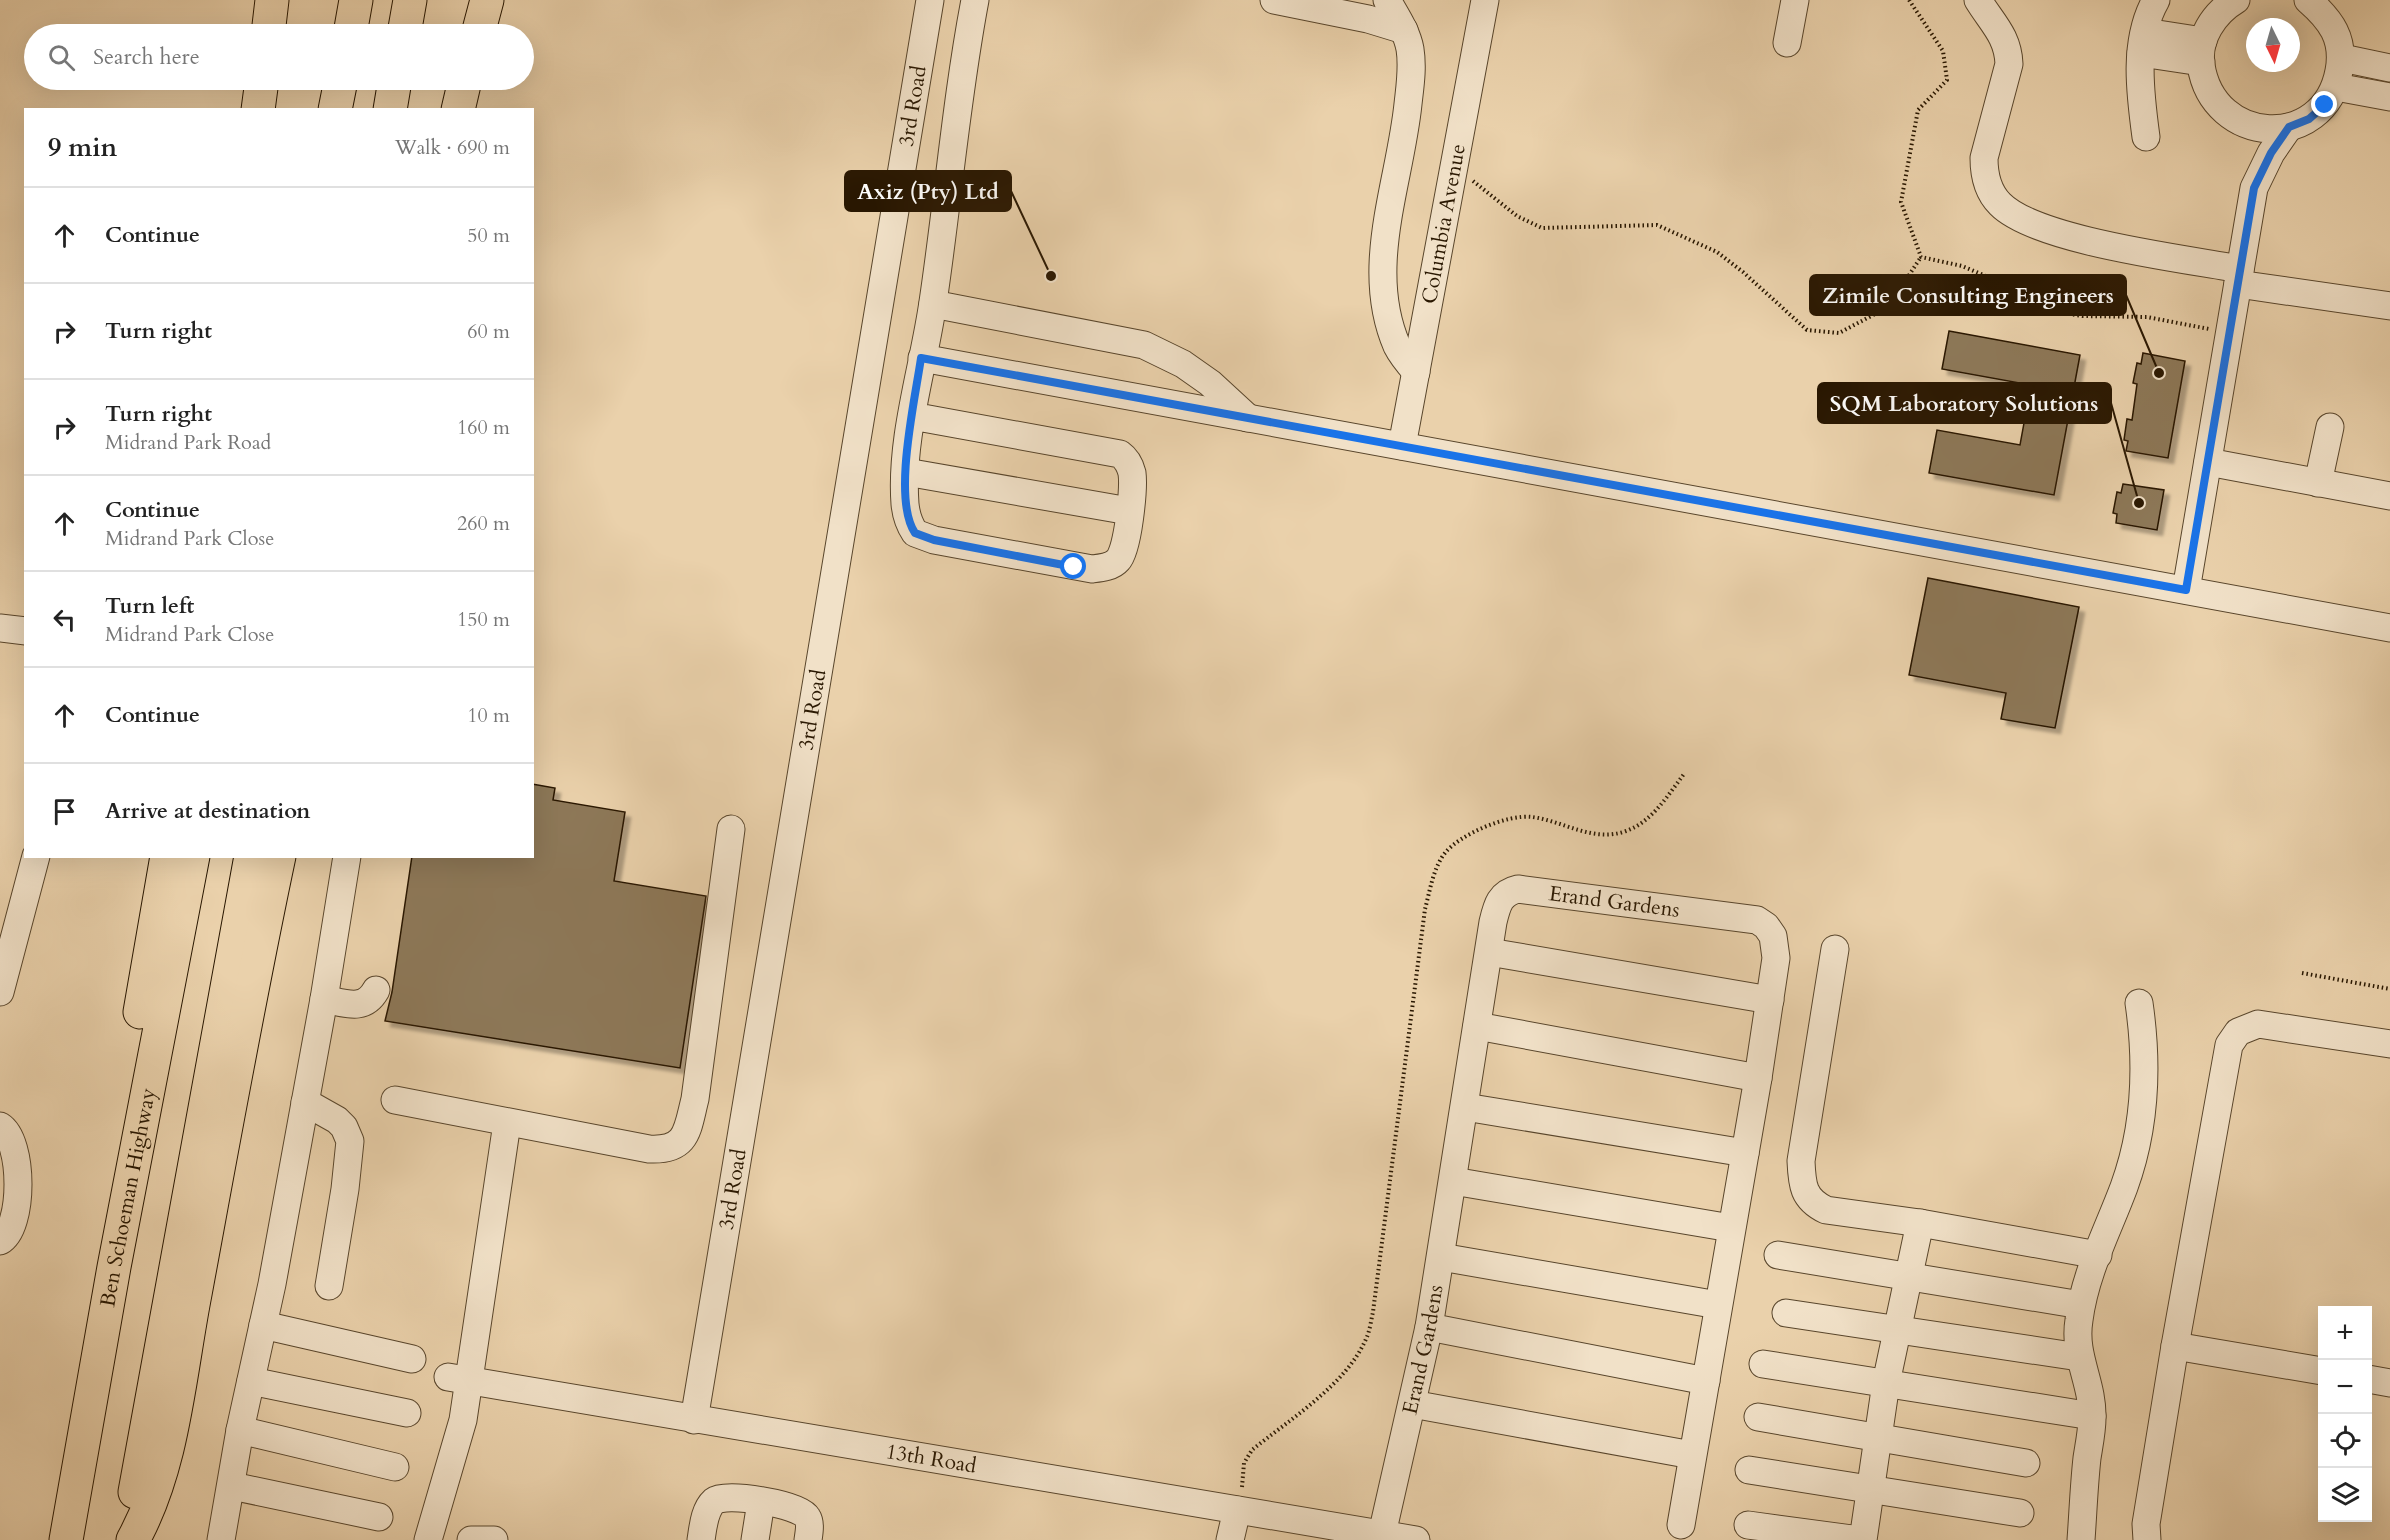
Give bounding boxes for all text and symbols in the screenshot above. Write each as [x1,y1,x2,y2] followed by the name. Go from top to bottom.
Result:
[2246,18,2300,72] north arrow
[24,24,534,90] search box
[45,41,78,74] icon: search
[93,42,200,72] text: Search here
[892,64,934,149] street label: 3rd Road
[2311,91,2337,117] route end
[48,130,117,165] text: 9 min
[395,134,510,161] text: Walk · 690 m
[1415,142,1473,306] street label: Columbia Avenue
[845,171,1011,211] callout: Axiz (Pty) Ltd
[857,177,999,207] text: Axiz (Pty) Ltd
[48,219,81,252] icon: ahead
[105,220,200,250] text: Continue
[467,222,510,249] text: 50 m
[1810,275,2126,315] callout: Zimile Consulting Engineers
[1822,281,2114,311] text: Zimile Consulting Engineers
[48,315,81,348] icon: right
[105,316,212,346] text: Turn right
[467,318,510,345] text: 60 m
[1818,383,2111,423] callout: SQM Laboratory Solutions
[1830,389,2098,419] text: SQM Laboratory Solutions
[105,399,212,429] text: Turn right
[48,411,81,444] icon: right
[457,414,510,441] text: 160 m
[105,429,271,456] text: Midrand Park Road
[105,495,200,525] text: Continue
[48,507,81,540] icon: ahead
[457,510,510,537] text: 260 m
[105,525,274,552] text: Midrand Park Close
[1060,553,1086,579] route start
[105,591,194,621] text: Turn left
[48,603,81,636] icon: left
[457,606,510,633] text: 150 m
[105,621,274,648] text: Midrand Park Close
[792,667,834,752] street label: 3rd Road
[48,699,81,732] icon: ahead
[105,700,200,730] text: Continue
[467,702,510,729] text: 10 m
[48,795,81,828] icon: arrive
[105,796,310,826] text: Arrive at destination
[1547,879,1681,925] street label: Erand Gardens
[93,1086,163,1309] street label: Ben Schoeman Highway
[712,1147,754,1232] street label: 3rd Road
[1396,1283,1450,1417] street label: Erand Gardens
[2318,1306,2372,1522] map controls
[2318,1306,2372,1360] button: +
[2318,1360,2372,1414] button: −
[2318,1414,2372,1468] button: locate
[884,1437,979,1481] street label: 13th Road
[2318,1468,2372,1522] button: layers

